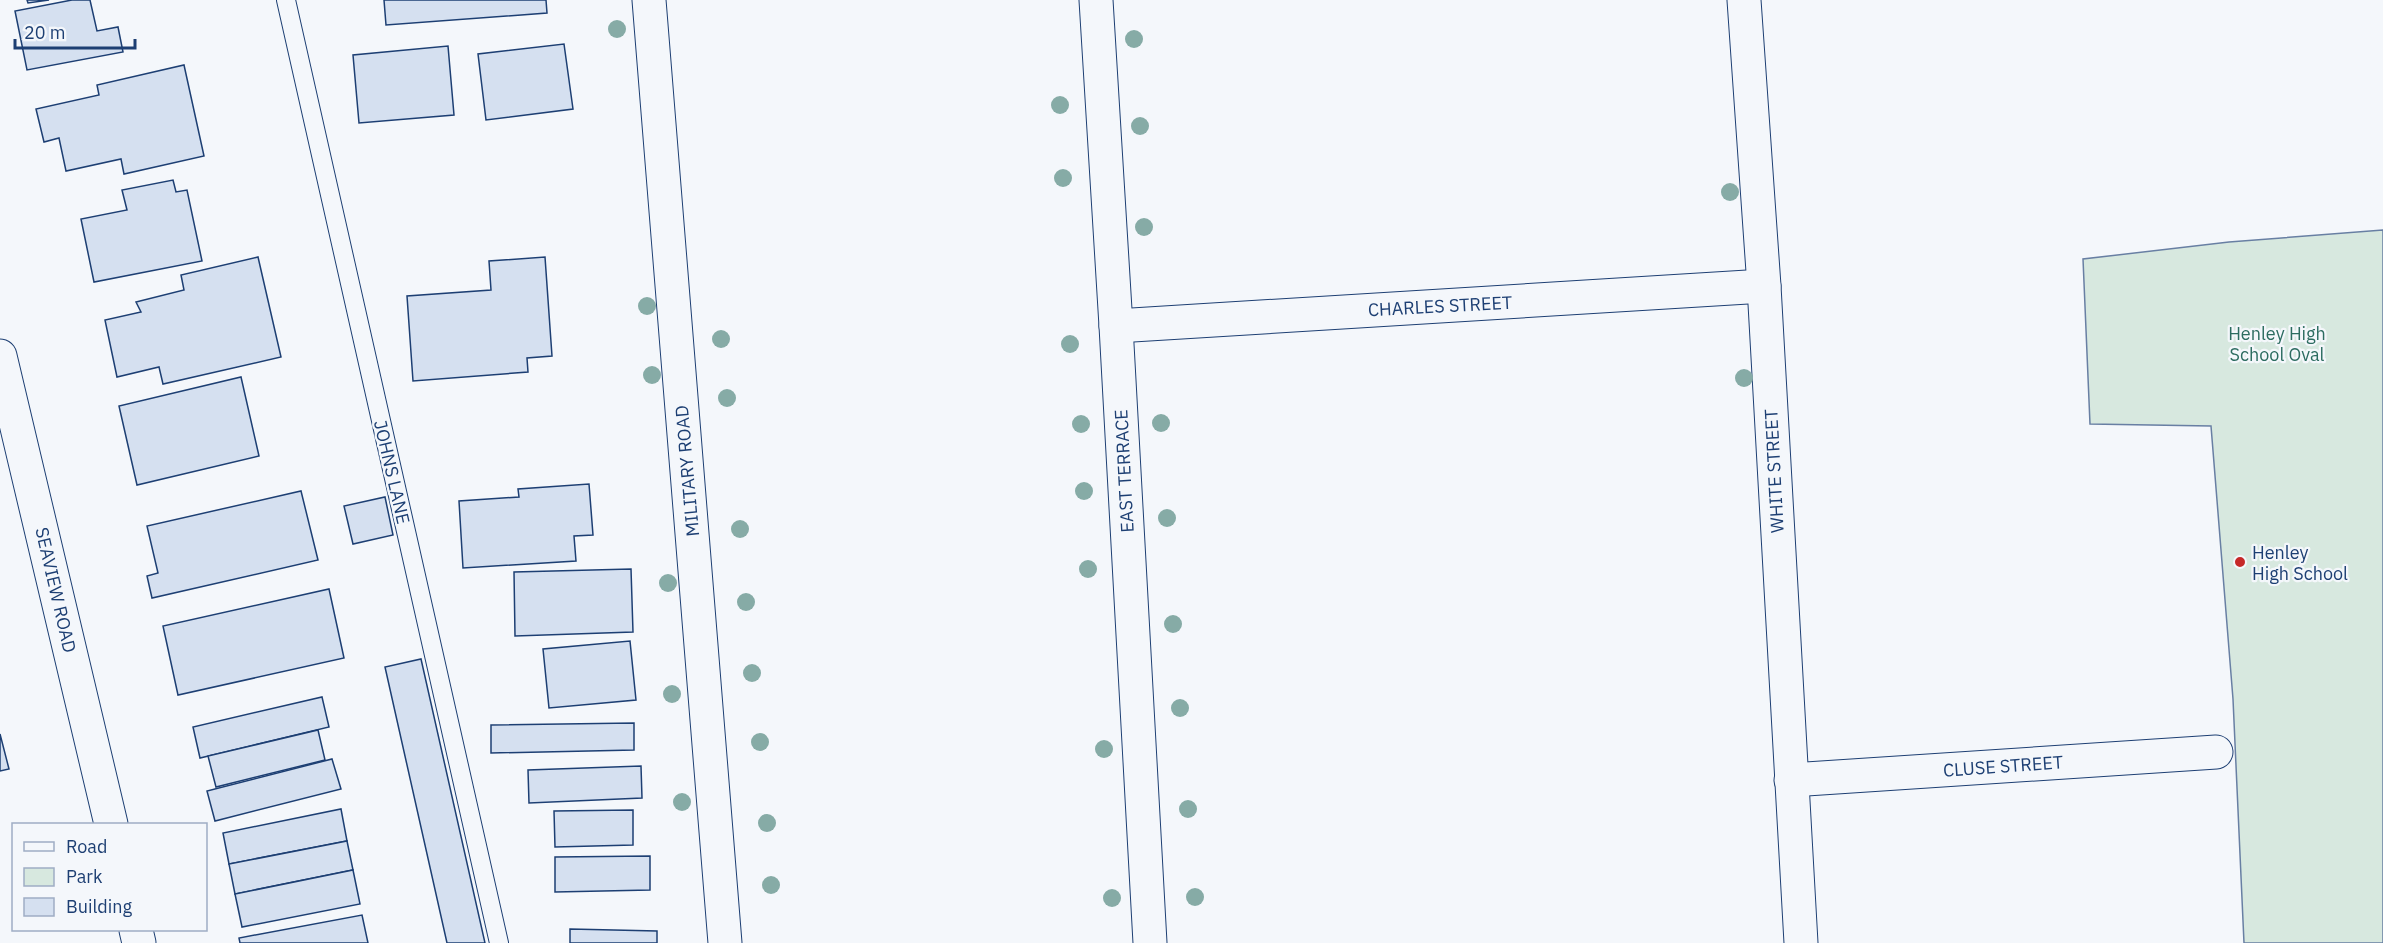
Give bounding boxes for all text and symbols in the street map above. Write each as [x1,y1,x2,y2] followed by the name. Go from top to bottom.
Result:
[15,12,135,50] scale bar
[24,21,66,44] text: 20 m
[1367,291,1513,321] street label: CHARLES STREET
[2228,322,2326,366] park label: Henley High School Oval
[670,404,704,538] street label: MILITARY ROAD
[1759,408,1789,534] street label: WHITE STREET
[1109,409,1139,533] street label: EAST TERRACE
[369,418,415,526] street label: JOHNS LANE
[30,525,82,655] street label: SEAVIEW ROAD
[2252,541,2348,585] place label: Henley High School
[2233,555,2247,569] marker: Henley High School
[1942,750,2064,782] street label: CLUSE STREET
[12,823,207,931] legend
[66,835,107,858] text: Road
[66,865,103,888] text: Park
[66,895,133,918] text: Building

